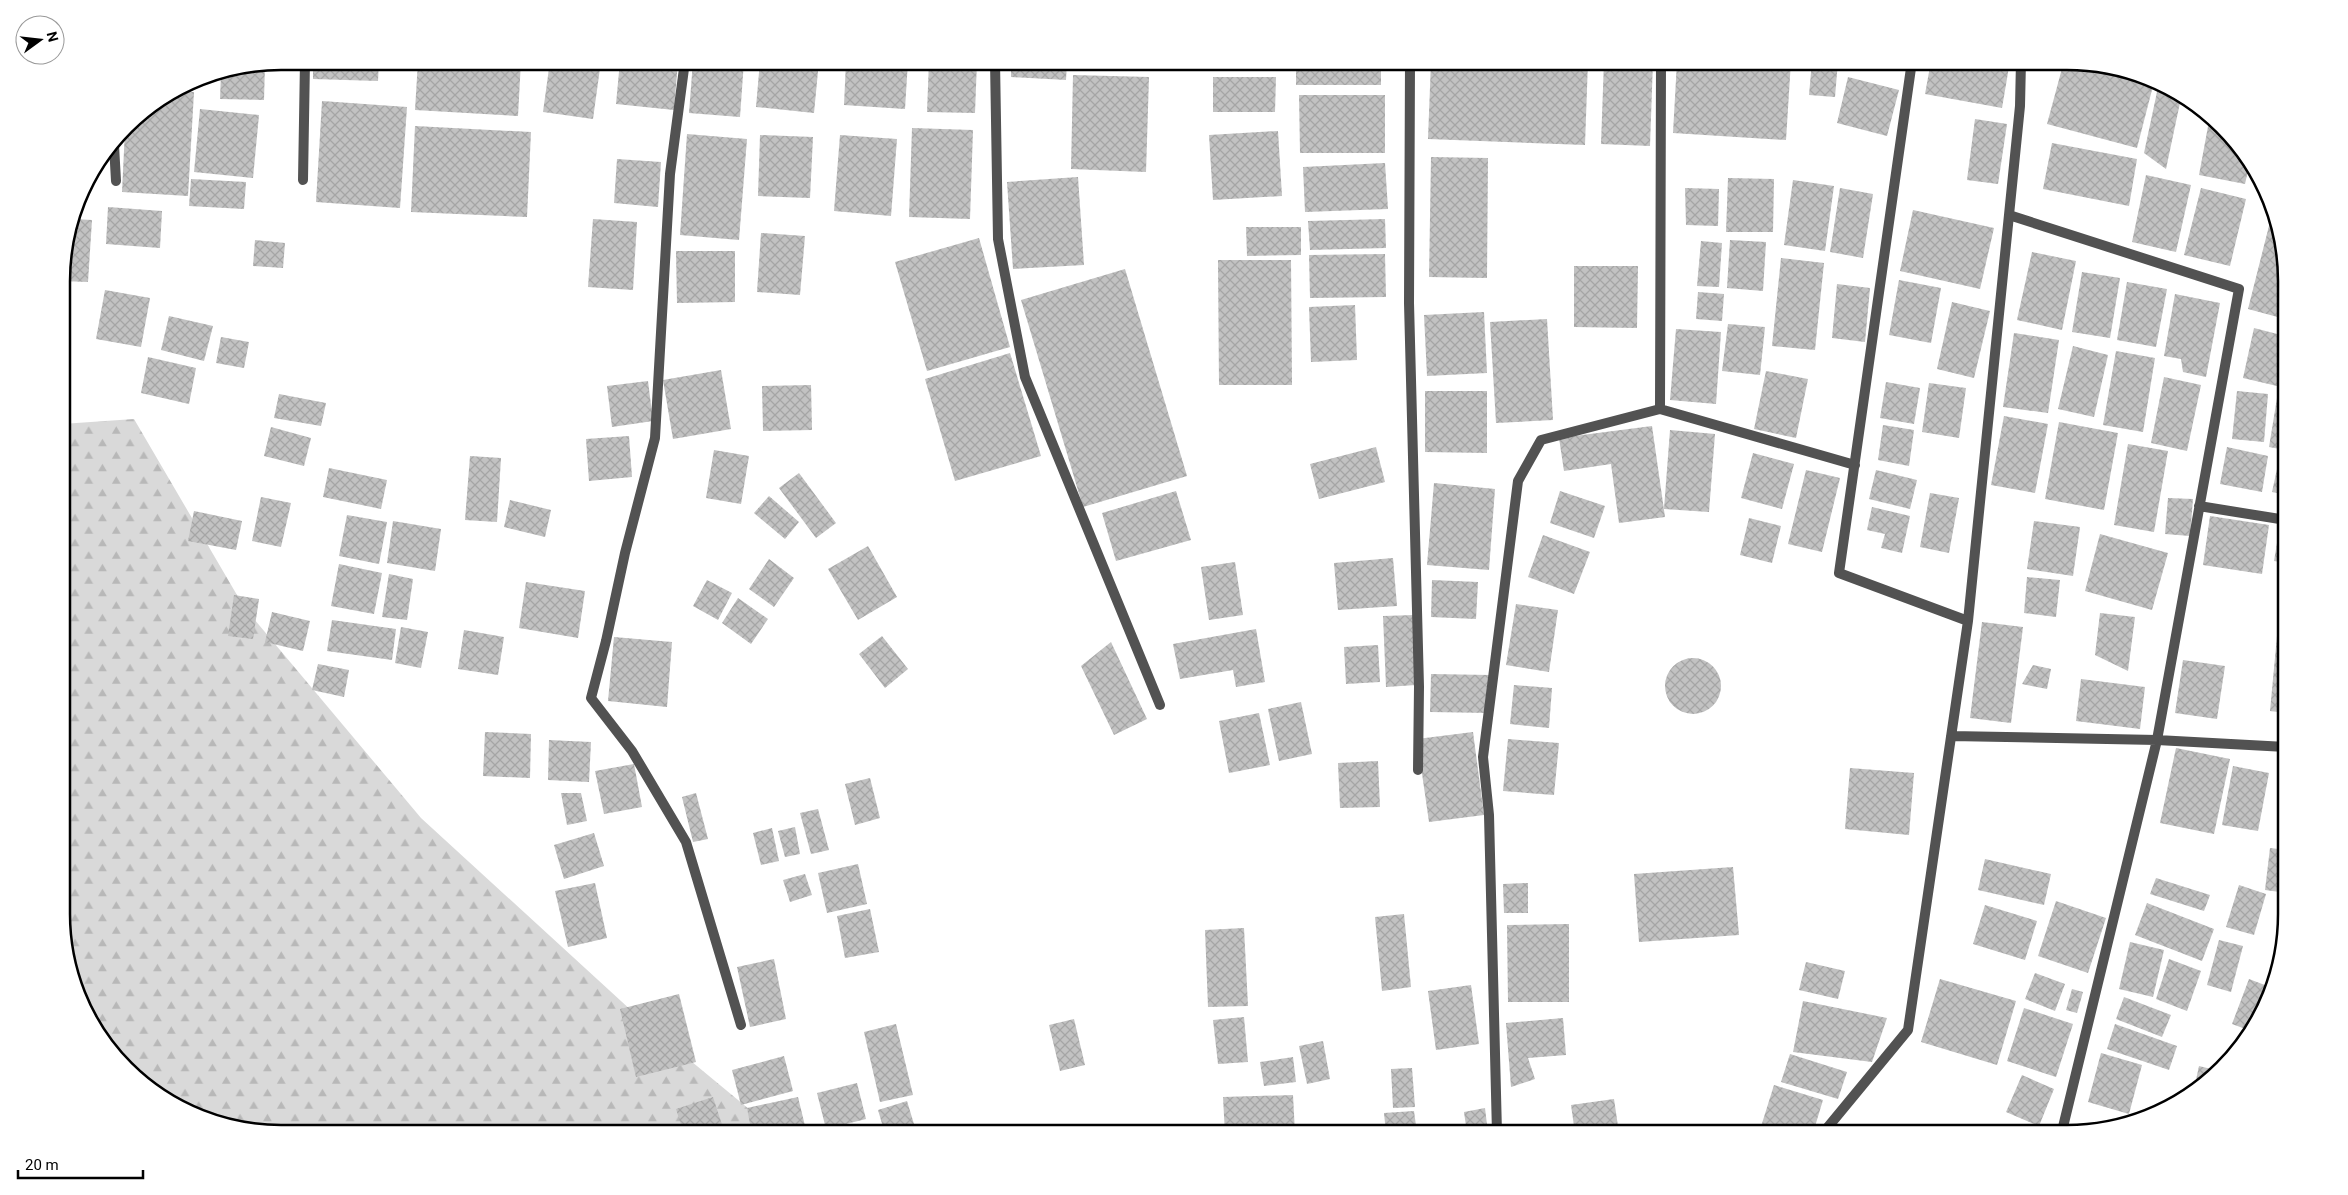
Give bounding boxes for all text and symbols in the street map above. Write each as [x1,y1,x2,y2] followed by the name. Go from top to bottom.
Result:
[15,15,65,65] north arrow
[44,30,62,43] text: N
[18,1148,142,1180] scale bar
[25,1156,59,1174] text: 20 m

